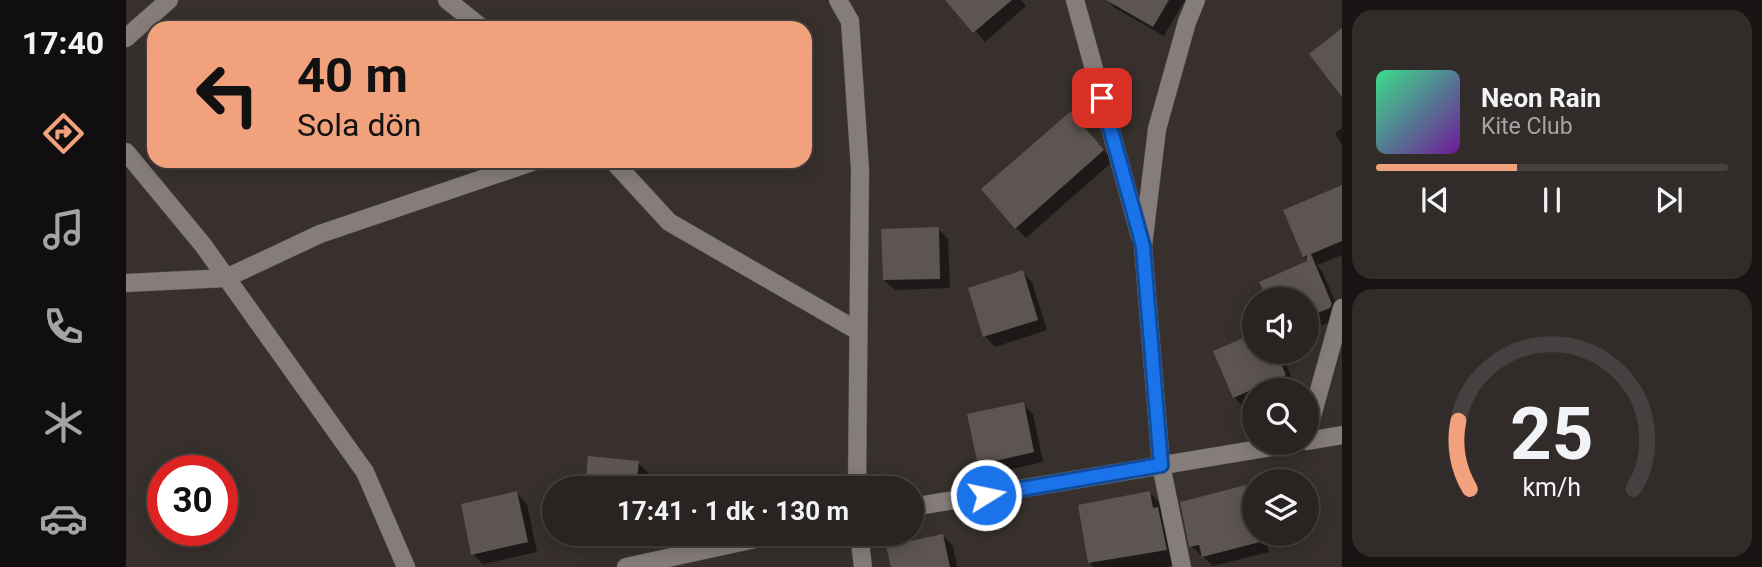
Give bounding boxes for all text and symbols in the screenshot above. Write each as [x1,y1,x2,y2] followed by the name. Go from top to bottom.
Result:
[22,24,104,62] text: 17:40
[297,47,408,104] text: 40 m
[182,49,273,140] icon: left
[1072,68,1132,128] pin
[1083,79,1121,117] icon: arrive
[1481,83,1601,113] text: Neon Rain
[297,106,421,144] text: Sola dön
[39,109,88,158] icon: directions
[1481,113,1573,140] text: Kite Club
[1416,181,1454,219] icon: previous
[1533,181,1571,219] icon: pause
[1650,181,1688,219] icon: next
[39,205,88,254] icon: music
[1242,287,1319,546] map controls
[1242,287,1319,364] button: sound
[39,302,88,351] icon: phone
[1242,378,1319,455] button: search
[1510,391,1594,477] text: 25
[39,398,88,447] icon: climate
[147,455,238,546] speed limit sign: 30
[949,458,1023,532] position arrow
[1242,469,1319,546] button: layers
[1523,473,1581,502] text: km/h
[39,494,88,543] icon: car
[617,496,849,526] text: 17:41 · 1 dk · 130 m

